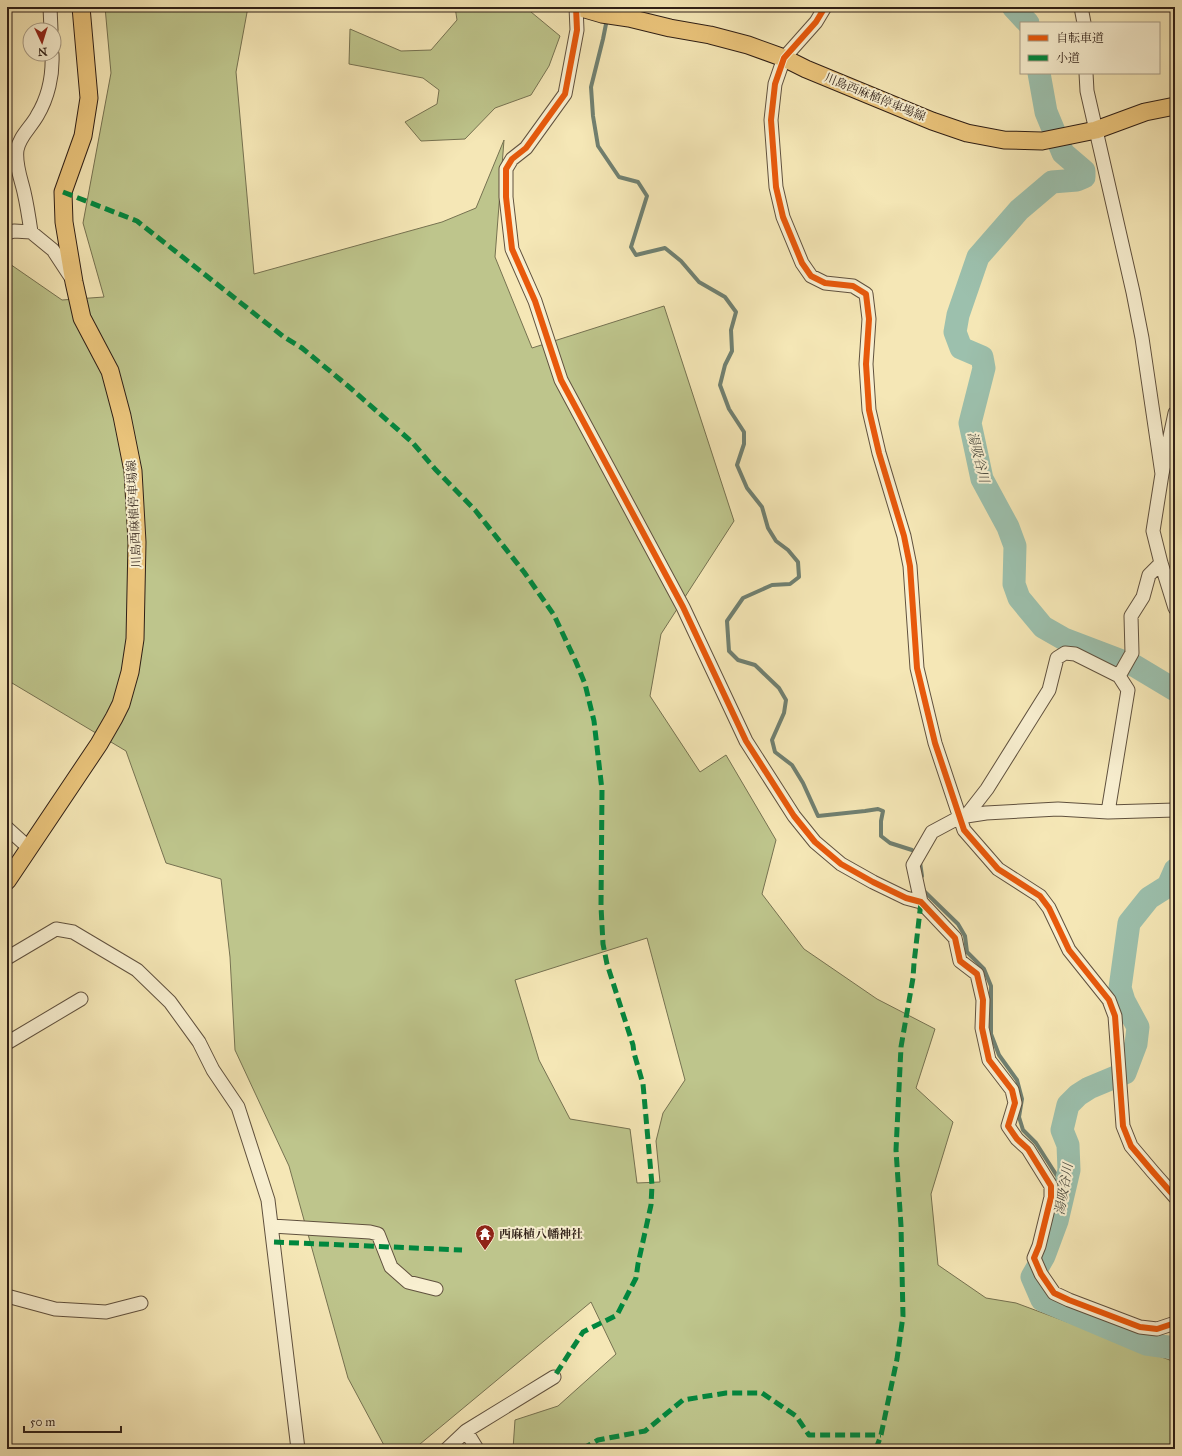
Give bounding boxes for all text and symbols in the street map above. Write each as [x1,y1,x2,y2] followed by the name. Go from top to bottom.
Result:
[22,22,62,62] north arrow
[1020,22,1160,74] legend
[1056,31,1104,45] text: 自転車道
[37,45,48,58] text: N
[1056,51,1080,65] text: 小道
[822,70,928,124] street label: 川島西麻植停車場線
[964,430,993,486] water label: 湯吸谷川
[124,460,144,568] street label: 川島西麻植停車場線
[1052,1160,1077,1216] water label: 湯吸谷川
[474,1223,496,1251] temple icon: 西麻植八幡神社
[499,1227,583,1241] place label: 西麻植八幡神社
[24,1408,121,1434] scale bar
[30,1415,55,1429] text: 50 m

